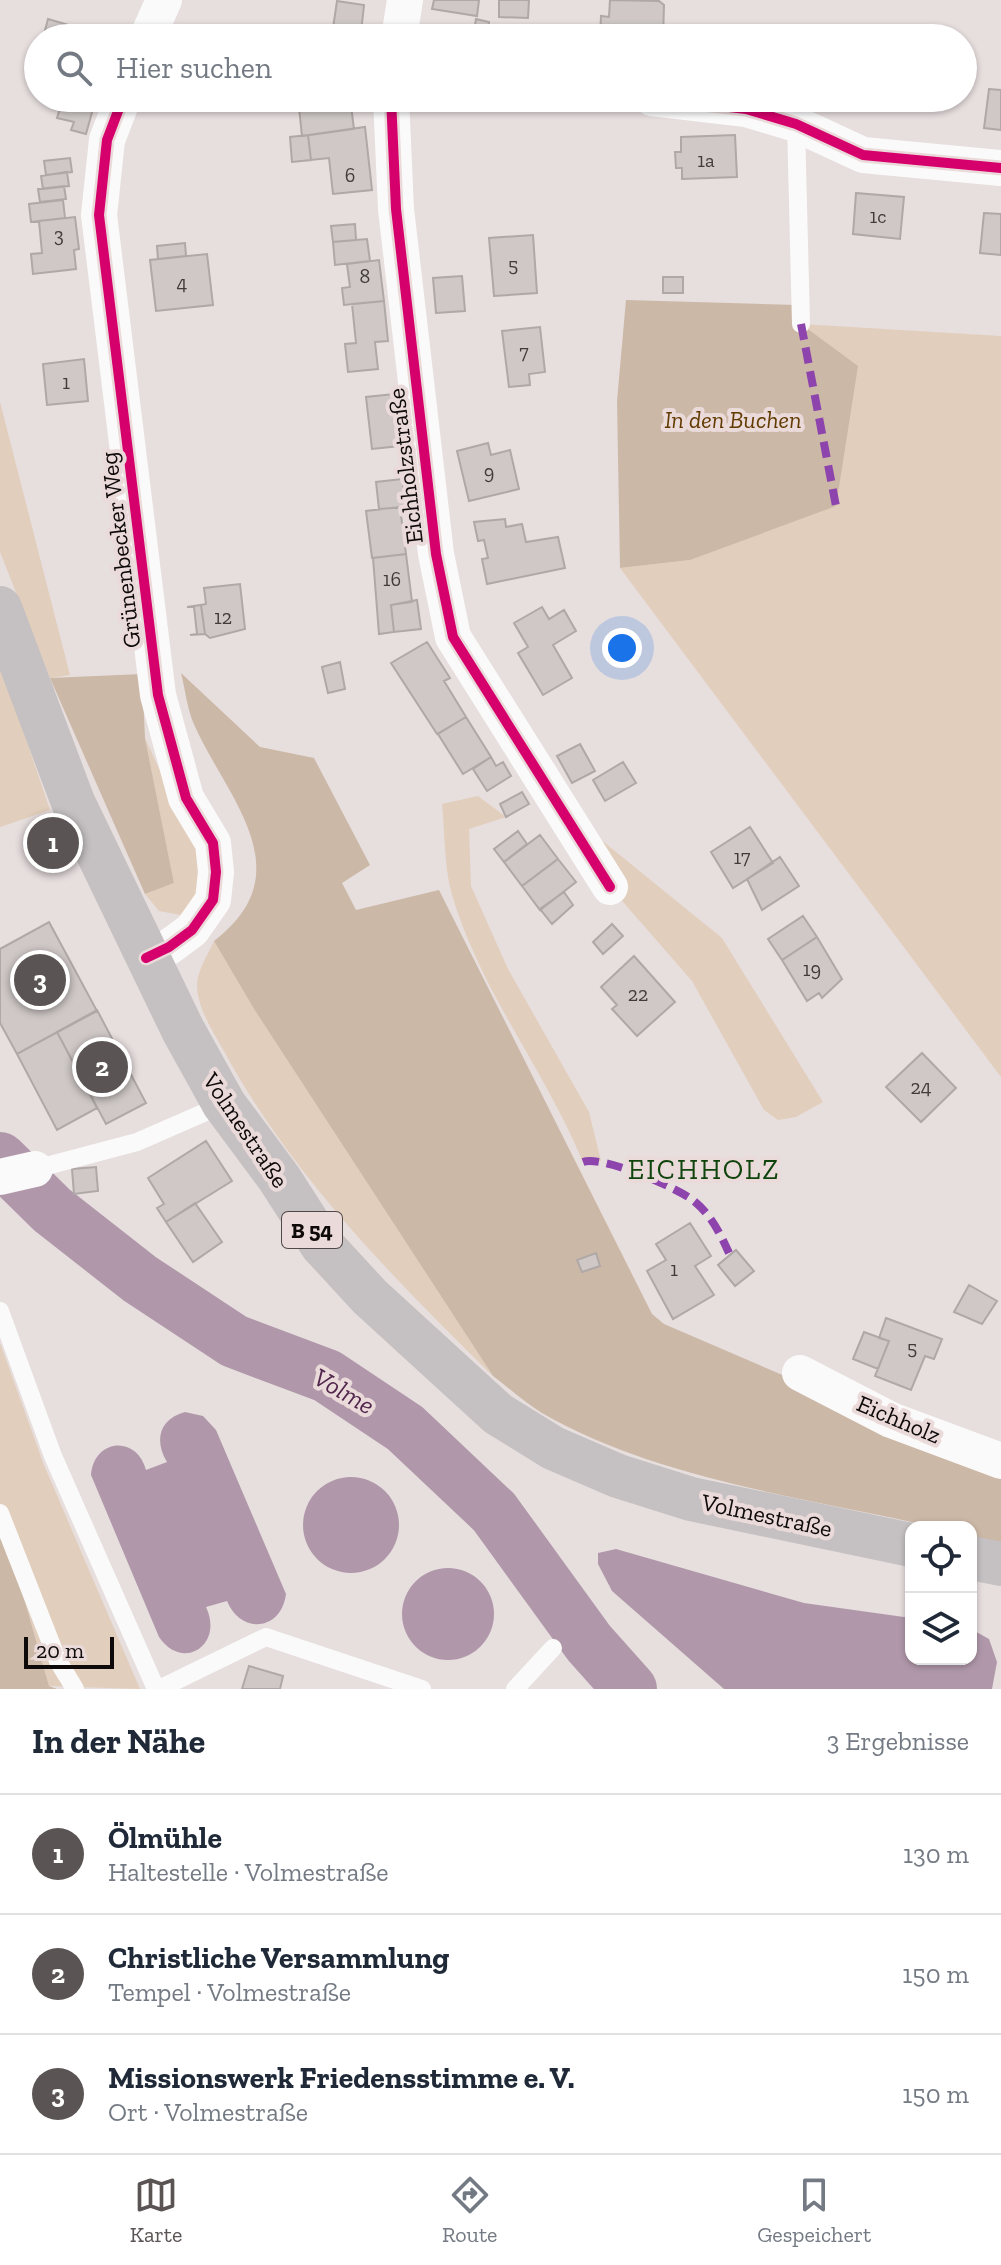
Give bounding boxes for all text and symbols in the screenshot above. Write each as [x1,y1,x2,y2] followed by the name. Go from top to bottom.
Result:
[24,24,977,112] search box
[52,46,96,90] icon: search
[116,50,272,86] text: Hier suchen
[697,148,715,172] house number: 1a
[345,163,355,187] house number: 6
[870,204,886,228] house number: 1c
[54,223,64,247] house number: 3
[508,253,518,277] house number: 5
[360,264,370,288] house number: 8
[177,271,188,295] house number: 4
[519,340,529,364] house number: 7
[62,370,70,394] house number: 1
[381,386,429,546] street label: Eichholzstraße
[664,405,802,434] park label: In den Buchen
[94,450,146,650] street label: Grünenbecker Weg
[484,460,494,484] house number: 9
[383,567,401,591] house number: 16
[214,605,232,629] house number: 12
[602,628,642,668] your location
[27,813,79,873] pin: 1
[734,845,751,869] house number: 17
[14,950,66,1010] pin: 3
[803,957,821,981] house number: 19
[628,982,648,1006] house number: 22
[76,1037,128,1097] pin: 2
[196,1066,295,1193] street label: Volmestraße
[910,1075,932,1099] house number: 24
[628,1153,780,1186] district label: EICHHOLZ
[282,1212,342,1248] road number: B 54
[670,1257,678,1281] house number: 1
[907,1336,917,1360] house number: 5
[308,1361,380,1421] water label: Volme
[853,1388,945,1450] street label: Eichholz
[698,1487,835,1543] street label: Volmestraße
[905,1521,977,1665] map controls
[905,1521,977,1593] button: locate
[905,1593,977,1665] button: layers
[24,1633,114,1669] scale bar
[36,1637,84,1664] text: 20 m
[32,1721,205,1762] text: In der Nähe
[827,1725,969,1757] text: 3 Ergebnisse
[108,1820,222,1856] text: Ölmühle
[53,1838,63,1870] text: 1
[903,1838,969,1870] text: 130 m
[108,1856,388,1888] text: Haltestelle · Volmestraße
[108,1940,449,1976] text: Christliche Versammlung
[51,1958,65,1990] text: 2
[902,1958,969,1990] text: 150 m
[108,1976,351,2008] text: Tempel · Volmestraße
[108,2060,575,2096] text: Missionswerk Friedensstimme e. V.
[51,2078,65,2110] text: 3
[902,2078,969,2110] text: 150 m
[108,2096,308,2128] text: Ort · Volmestraße
[130,2173,182,2248] tab: Karte
[442,2173,497,2248] tab: Route
[757,2173,871,2248] tab: Gespeichert

